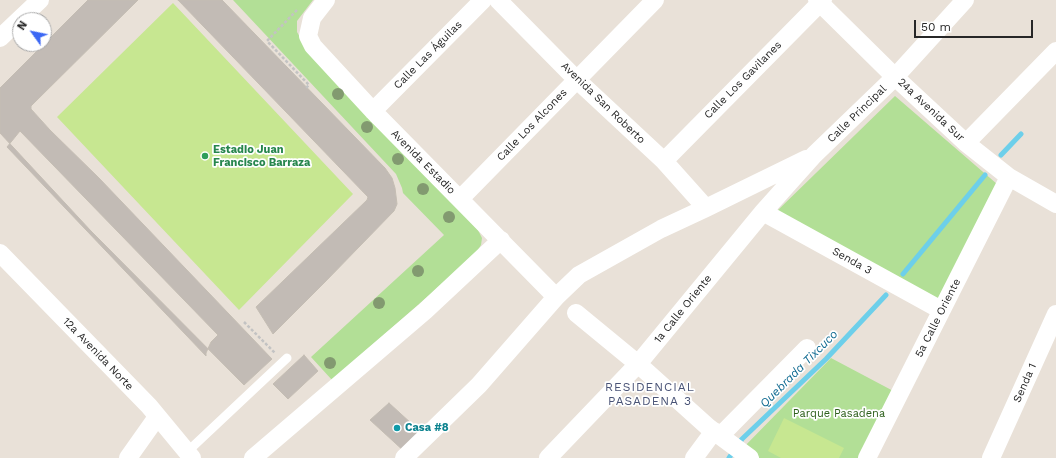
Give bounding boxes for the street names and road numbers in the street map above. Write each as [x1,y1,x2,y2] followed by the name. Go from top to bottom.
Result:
[391,18,465,92] street label: Calle Las Águilas
[701,38,785,122] street label: Calle Los Gavilanes
[558,59,648,147] street label: Avenida San Roberto
[895,76,967,144] street label: 24a Avenida Sur
[825,82,889,146] street label: Calle Principal
[494,86,570,164] street label: Calle Los Alcones
[388,127,458,197] street label: Avenida Estadio
[830,245,874,277] street label: Senda 3
[651,272,715,346] street label: 1a Calle Oriente
[912,276,964,360] street label: 5a Calle Oriente
[60,315,136,393] street label: 12a Avenida Norte
[1011,361,1039,405] street label: Senda 1

